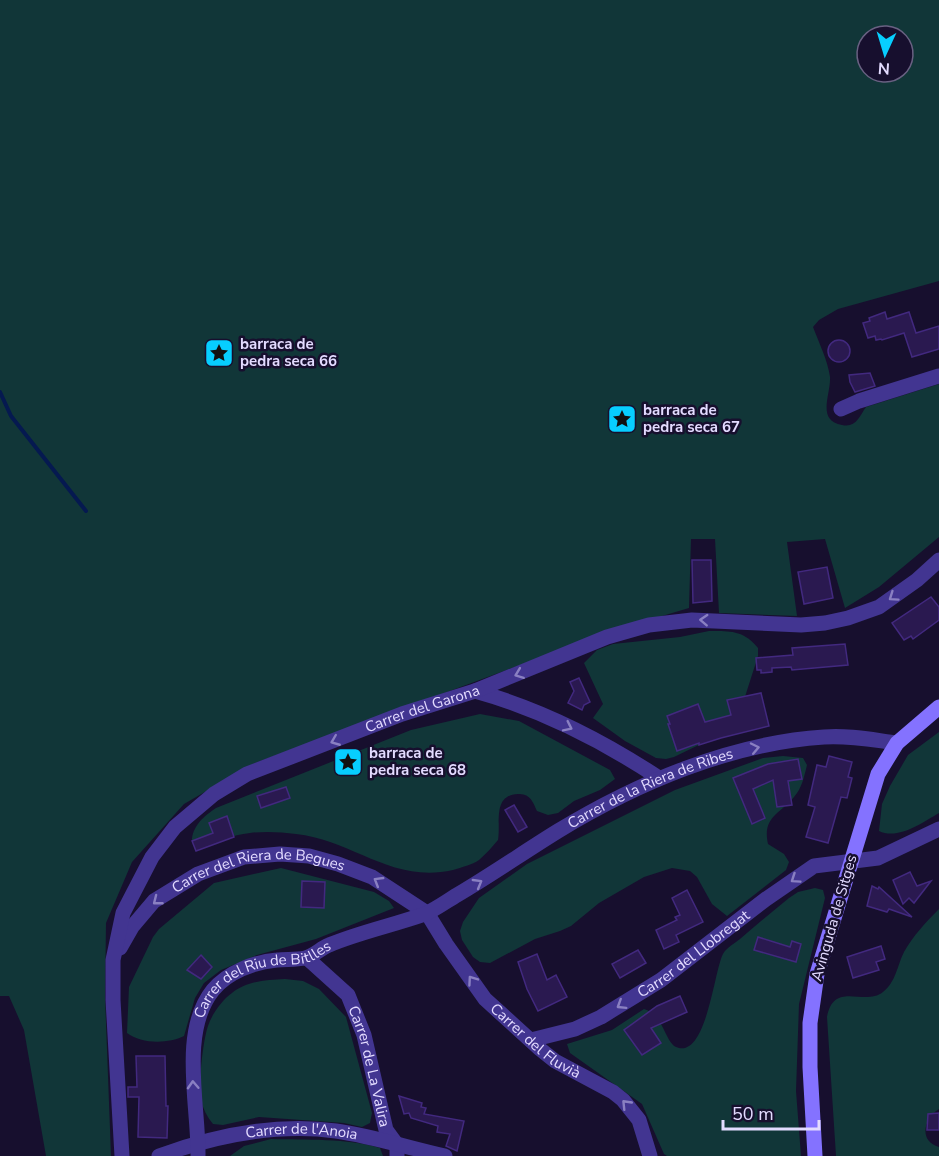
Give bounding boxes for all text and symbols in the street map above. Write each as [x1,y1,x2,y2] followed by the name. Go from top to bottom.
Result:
[855,24,915,84] north arrow
[877,57,891,79] text: N
[240,334,337,371] place label: barraca de pedra seca 66
[203,337,235,369] place icon: barraca de pedra seca 66
[643,400,740,437] place label: barraca de pedra seca 67
[606,403,638,435] place icon: barraca de pedra seca 67
[889,590,900,601] one-way arrow
[700,614,709,627] one-way arrow
[514,667,525,679] one-way arrow
[362,680,483,737] street label: Carrer del Garona
[562,720,573,732] one-way arrow
[331,733,341,746] one-way arrow
[749,742,759,755] one-way arrow
[369,743,466,780] place label: barraca de pedra seca 68
[564,743,735,833] street label: Carrer de la Riera de Ribes
[332,746,364,778] place icon: barraca de pedra seca 68
[168,844,348,898] street label: Carrer del Riera de Begues
[806,853,862,983] street label: Avinguda de Sitges
[791,872,802,883] one-way arrow
[374,877,384,889] one-way arrow
[472,879,482,890] one-way arrow
[153,893,164,904] one-way arrow
[633,905,754,1002] street label: Carrer del Llobregat
[189,936,334,1021] street label: Carrer del Riu de Bitlles
[468,976,479,987] one-way arrow
[616,998,627,1009] one-way arrow
[486,999,584,1083] street label: Carrer del Fluvià
[343,1003,395,1129] street label: Carrer de La Valira
[187,1081,200,1090] one-way arrow
[723,1093,819,1131] scale bar
[622,1100,633,1110] one-way arrow
[732,1102,774,1126] text: 50 m
[244,1119,359,1145] street label: Carrer de l'Anoia

